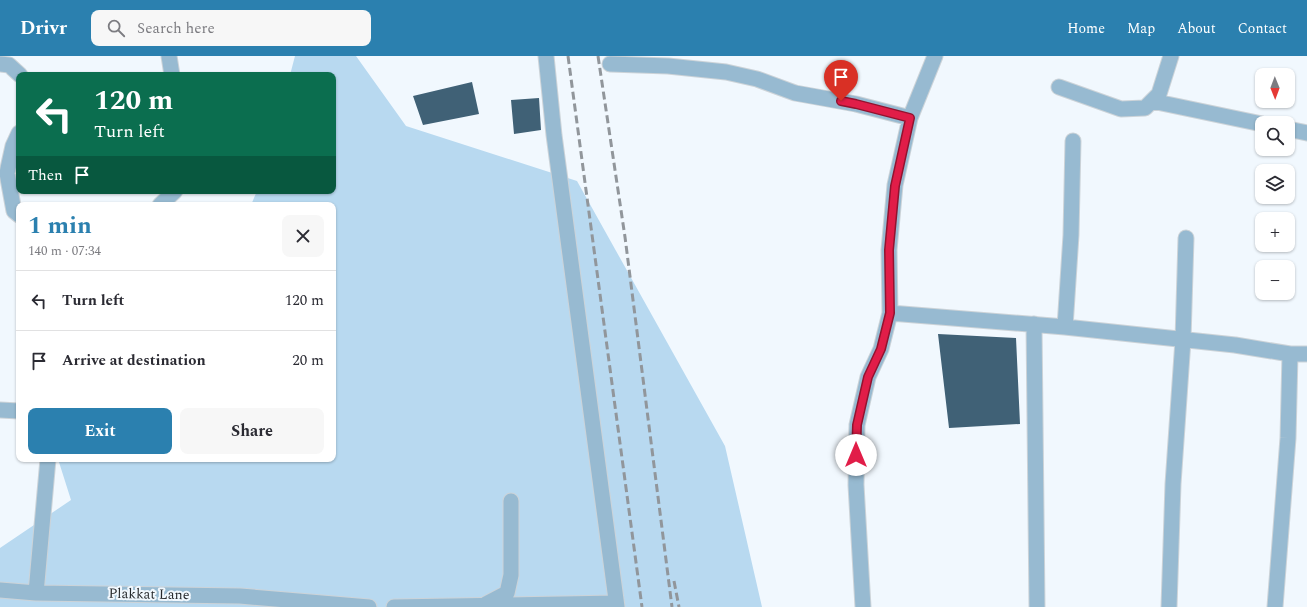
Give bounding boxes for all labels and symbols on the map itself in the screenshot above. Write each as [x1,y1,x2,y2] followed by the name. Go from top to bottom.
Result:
[824,60,858,101] pin
[1255,68,1295,108] north arrow
[835,434,877,476] position arrow
[108,583,190,605] street label: Plakkat Lane

